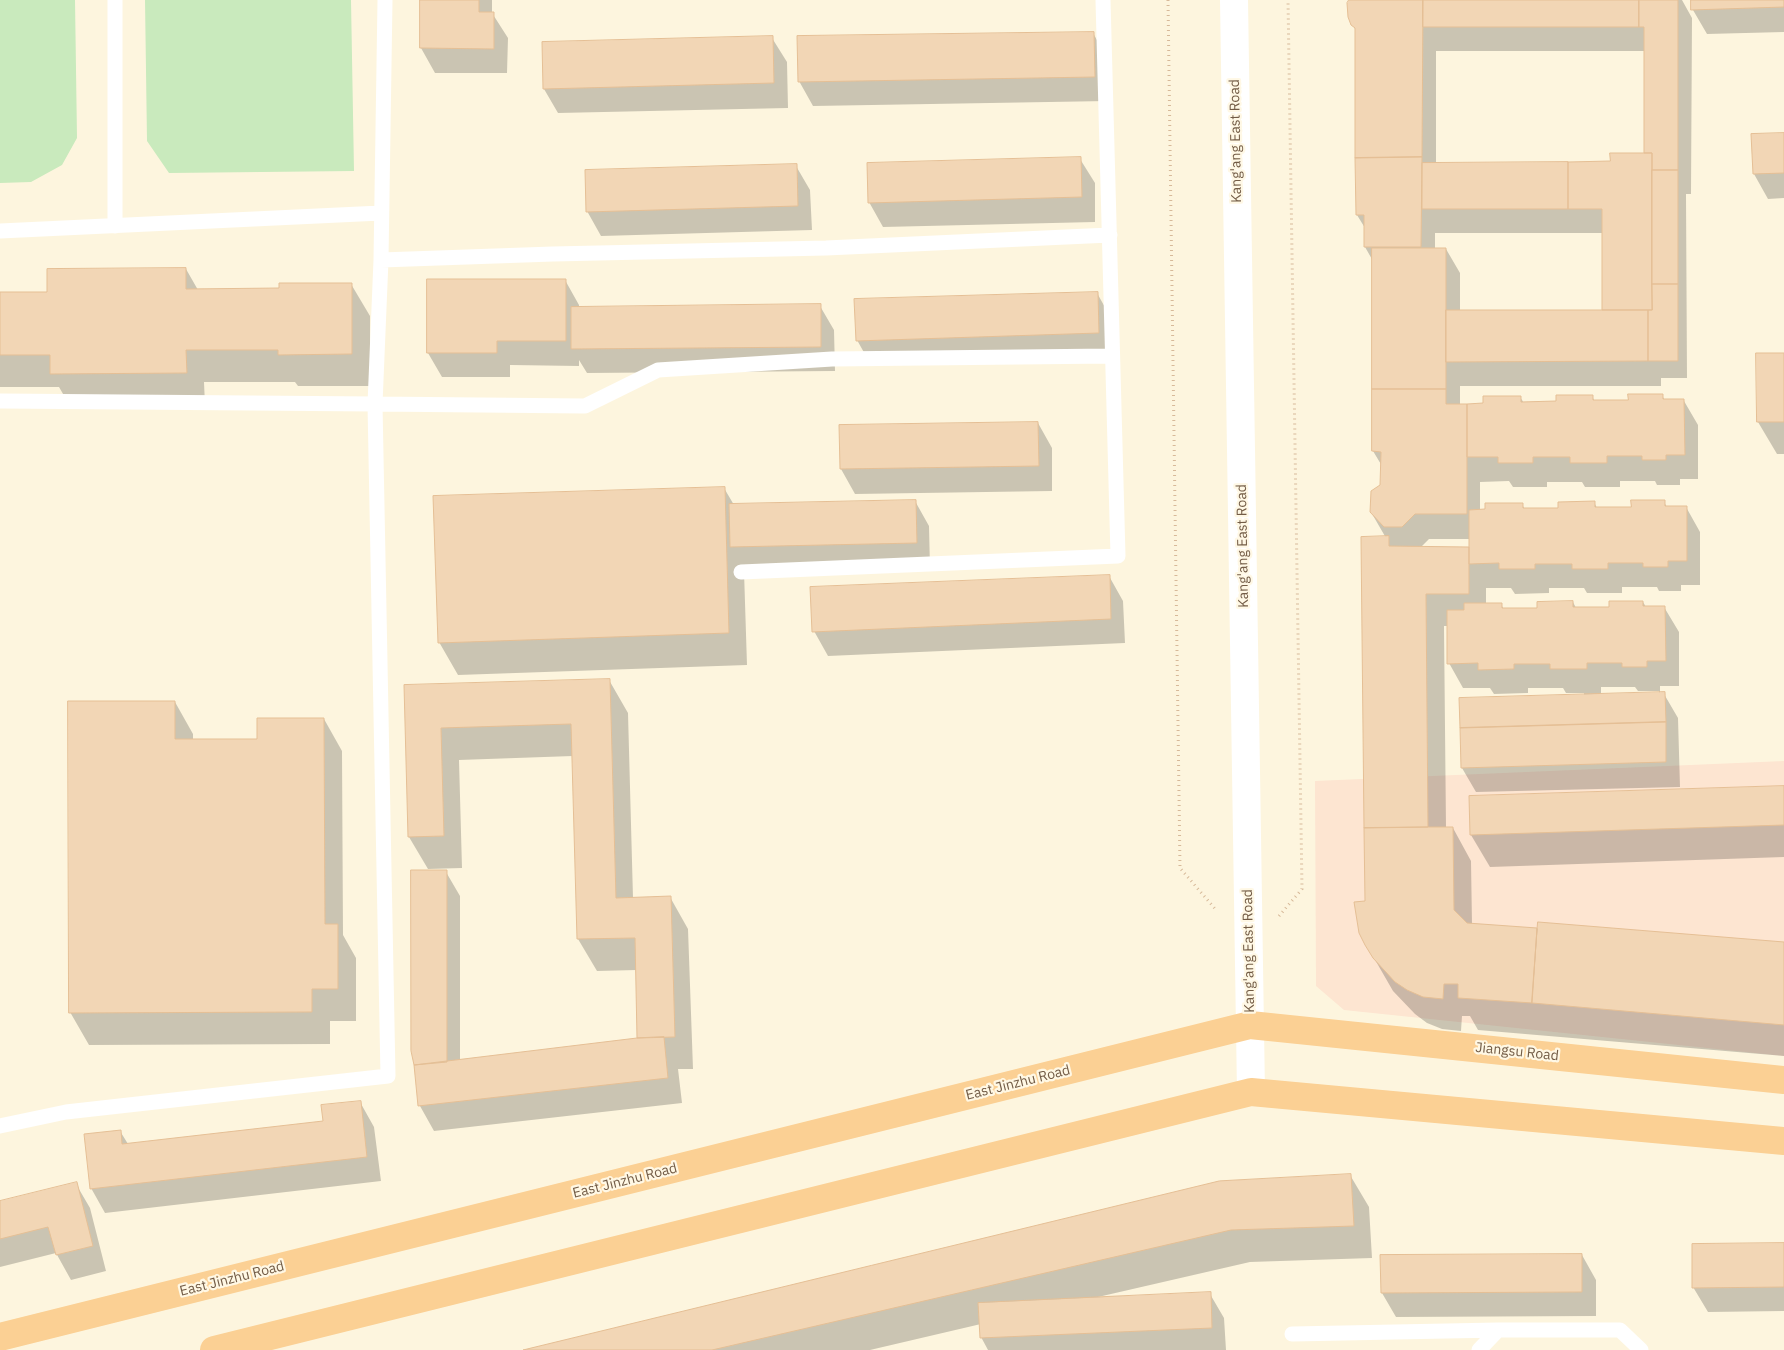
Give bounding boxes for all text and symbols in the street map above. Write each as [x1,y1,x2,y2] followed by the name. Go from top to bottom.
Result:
[1227,79,1245,203] street label: Kang'ang East Road
[1234,484,1252,608] street label: Kang'ang East Road
[1240,889,1258,1013] street label: Kang'ang East Road
[1474,1039,1560,1065] street label: Jiangsu Road
[964,1062,1072,1104] street label: East Jinzhu Road
[571,1160,679,1202] street label: East Jinzhu Road
[178,1258,286,1300] street label: East Jinzhu Road

